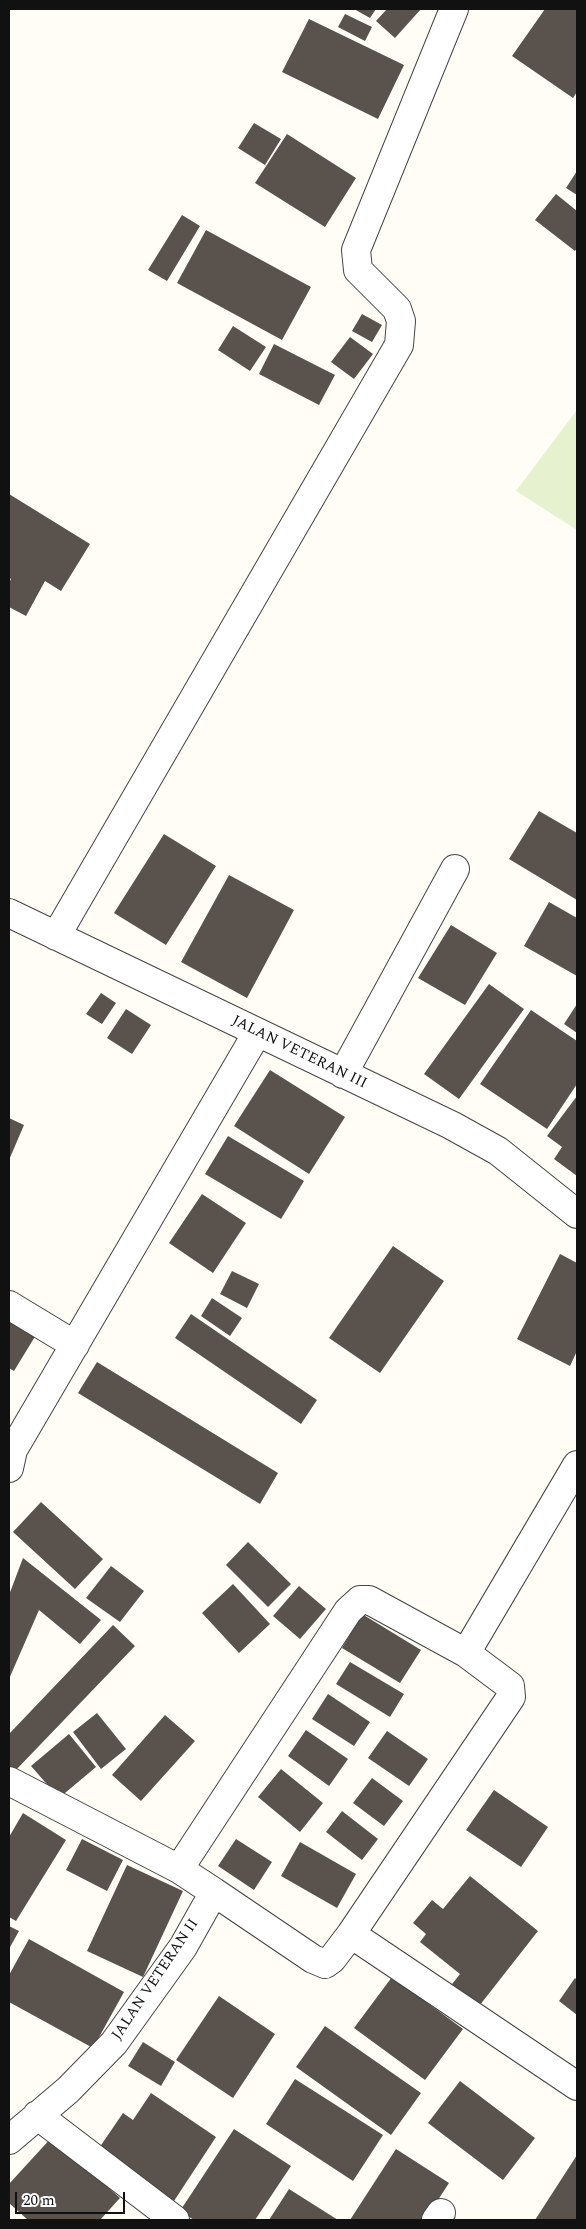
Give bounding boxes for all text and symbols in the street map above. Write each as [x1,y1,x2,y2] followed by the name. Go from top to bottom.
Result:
[229,1012,369,1094] street label: JALAN VETERAN III
[109,1916,203,2044] street label: JALAN VETERAN II
[18,2182,128,2214] scale bar
[23,2189,55,2212] text: 20 m

